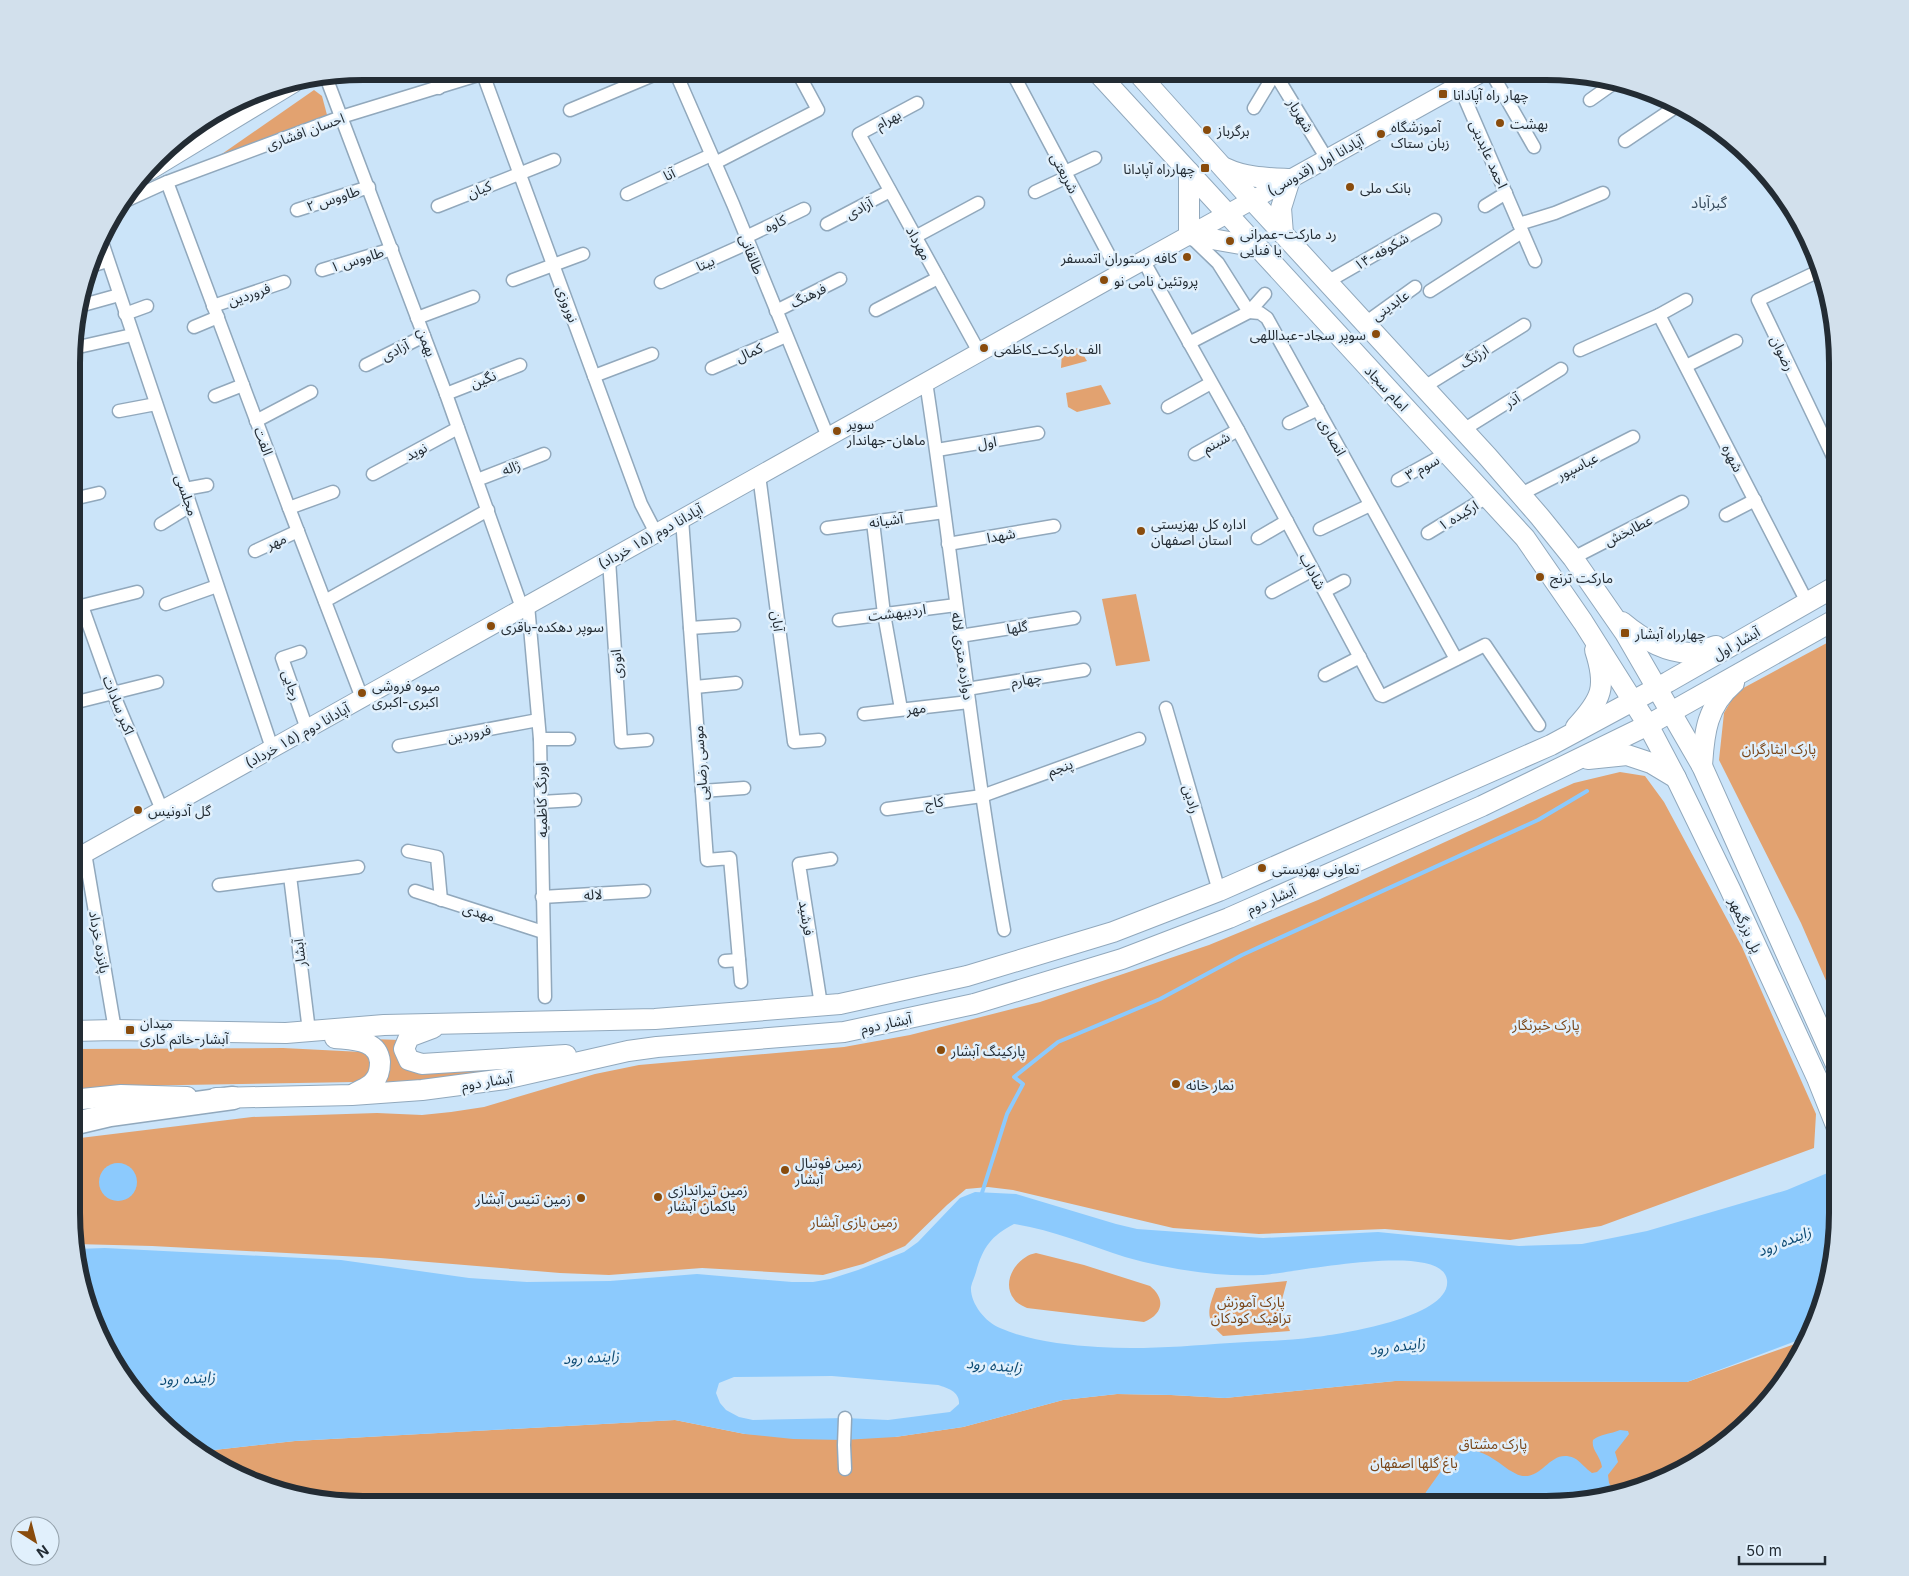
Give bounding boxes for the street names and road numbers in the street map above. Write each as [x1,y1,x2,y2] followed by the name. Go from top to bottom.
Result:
[1283,94,1318,136] street label: شهریار
[872,105,905,135] street label: بهرام
[263,109,347,154] street label: احسان افشاری
[1466,117,1512,191] street label: احمد عابدینی
[1264,131,1368,200] street label: آپادانا اول (قدوسی)
[1046,150,1083,197] street label: شریعتی
[660,164,678,184] street label: آنا
[464,176,494,202] street label: کیان
[304,181,362,216] street label: طاووس ۲
[842,193,877,223] street label: آزادی
[762,211,789,236] street label: کاوه
[902,223,935,263] street label: مهرداد
[1351,229,1412,274] street label: ۱۴-شکوفه
[735,231,768,277] street label: طالقانی
[328,243,386,276] street label: طاووس ۱
[693,251,717,275] street label: بیتا
[225,279,273,310] street label: فروردین
[787,279,829,312] street label: فرهنگ
[553,283,582,325] street label: نوروزی
[1368,286,1412,325] street label: عابدینی
[413,325,440,359] street label: بهمن
[1766,333,1799,374] street label: رضوان
[378,336,413,365] street label: آزادی
[733,339,766,366] street label: کمال
[1457,341,1492,372] street label: ارژنگ
[1359,362,1412,416] street label: امام سجاد
[468,366,499,393] street label: نگین
[1500,388,1524,413] street label: آذر
[1315,415,1350,459] street label: انصاری
[251,424,277,458] street label: الفت
[1199,428,1234,459] street label: شبنم
[976,432,998,453] street label: اول
[402,438,430,465] street label: نوید
[1718,441,1747,475] street label: شهره
[1553,448,1601,486] street label: عباسپور
[1402,451,1443,486] street label: سوم ۳
[499,456,523,479] street label: ژاله
[171,472,202,518] street label: مجلسی
[1435,496,1482,534] street label: ارکیده ۱
[595,500,708,574] street label: آپادانا دوم (۱۵ خرداد)
[868,509,905,531] street label: آشیانه
[1601,511,1655,550] street label: عطابخش
[985,524,1017,547] street label: شهدا
[262,529,289,554] street label: مهر
[1296,550,1330,592] street label: شاداب
[867,600,927,625] street label: اردیبهشت
[767,610,788,633] street label: آبان
[947,611,978,701] street label: دوازده متری لاله
[1005,617,1029,638] street label: گلها
[1709,622,1764,664] street label: آبشار اول
[606,649,627,679] street label: انوری
[278,667,305,703] street label: رجایی
[1009,668,1043,693] street label: چهارم
[99,673,139,737] street label: اکبر سادات
[904,698,927,719] street label: مهر
[242,699,355,773] street label: آپادانا دوم (۱۵ خرداد)
[446,720,492,747] street label: فروردین
[689,725,712,801] street label: موسی رضایی
[1045,755,1076,782] street label: پنجم
[532,762,551,838] street label: اورنگ کاظمیه
[1179,783,1204,816] street label: رادین
[924,792,945,815] street label: کاج
[1244,880,1300,920] street label: آبشار دوم
[583,885,603,903] street label: لاله
[1724,894,1766,956] street label: پل بزرگمهر
[461,899,497,926] street label: مهدی
[795,899,818,937] street label: فرشید
[84,909,114,975] street label: پانزده خرداد
[289,937,310,969] street label: آبشار
[859,1009,915,1040] street label: آبشار دوم
[460,1068,515,1096] street label: آبشار دوم

